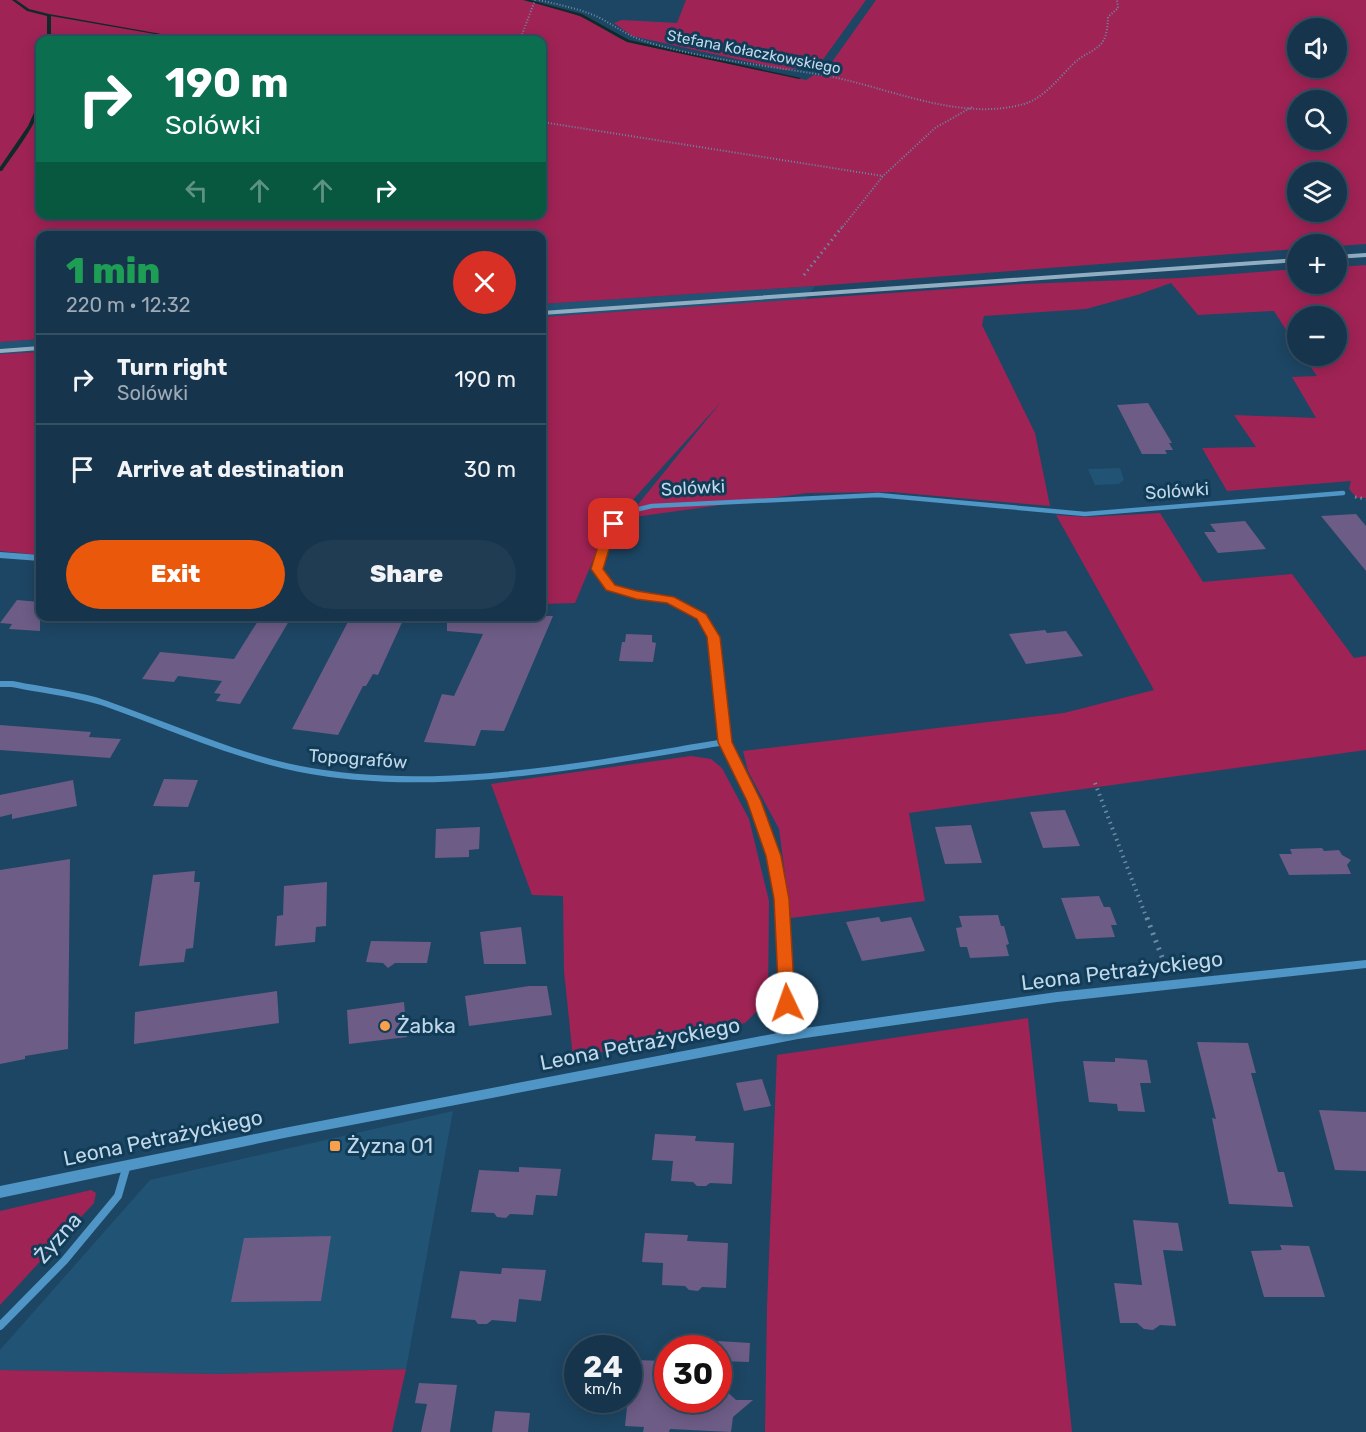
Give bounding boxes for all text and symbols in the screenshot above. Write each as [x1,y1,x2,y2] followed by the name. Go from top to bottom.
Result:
[1287,18,1347,366] map controls
[1287,18,1347,78] button: sound
[666,26,842,78] street label: Stefana Kołaczkowskiego
[165,58,289,108] text: 190 m
[66,60,144,138] icon: right
[1287,90,1347,150] button: search
[165,109,261,141] text: Solówki
[1287,162,1347,222] button: layers
[180,174,213,207] icon: left
[243,174,276,207] icon: ahead
[306,174,339,207] icon: ahead
[369,174,402,207] icon: right
[1287,234,1347,294] button: +
[66,249,160,292] text: 1 min
[453,251,516,314] button: close
[66,293,190,317] text: 220 m · 12:32
[1287,306,1347,366] button: −
[117,354,227,381] text: Turn right
[66,363,99,396] icon: right
[455,366,516,393] text: 190 m
[117,381,188,405] text: Solówki
[66,453,99,486] icon: arrive
[117,456,344,483] text: Arrive at destination
[464,456,516,483] text: 30 m
[660,475,726,501] street label: Solówki
[1144,478,1210,504] street label: Solówki
[588,498,639,549] pin
[597,507,630,540] icon: arrive
[66,540,285,609] button: Exit
[297,540,516,609] button: Share
[308,745,408,773] street label: Topografów
[1020,946,1224,995] street label: Leona Petrażyckiego
[755,971,819,1035] position arrow
[538,1012,742,1075] street label: Leona Petrażyckiego
[397,1013,456,1038] place label: Żabka
[378,1019,392,1033] marker: Żabka
[61,1104,265,1171] street label: Leona Petrażyckiego
[347,1133,433,1158] place label: Żyzna 01
[328,1139,342,1153] marker: Żyzna 01
[29,1207,86,1268] street label: Żyzna
[654,1335,732,1413] speed limit sign: 30
[583,1349,623,1385] text: 24
[584,1380,622,1398] text: km/h

